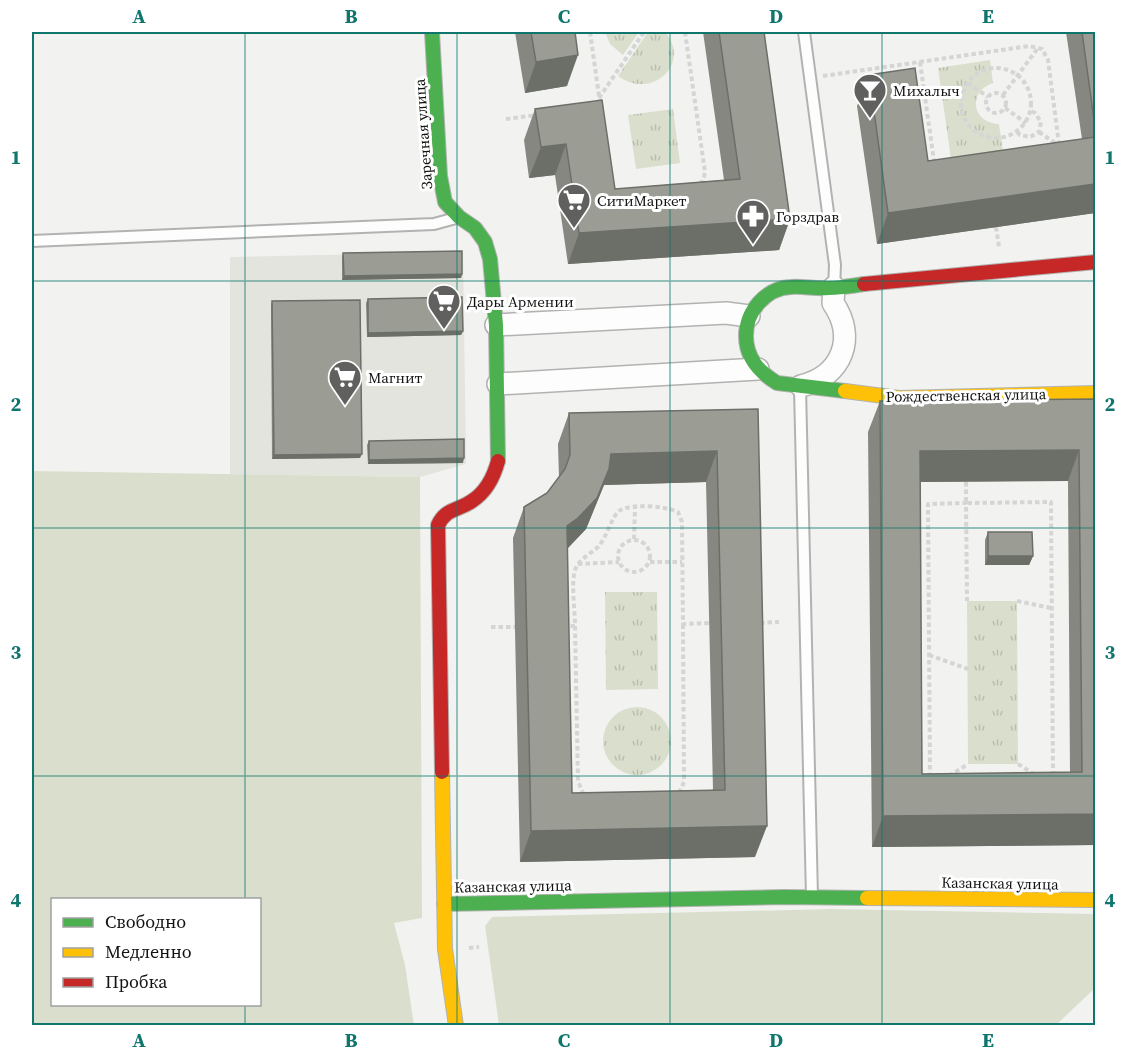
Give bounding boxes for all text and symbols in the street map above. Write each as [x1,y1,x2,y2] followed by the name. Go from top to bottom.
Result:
[132,2,146,30] text: A
[344,2,358,30] text: B
[558,2,570,30] text: C
[769,2,783,30] text: D
[982,2,994,30] text: E
[852,72,888,119] bar icon: Михалыч
[409,78,437,190] street label: Заречная улица
[893,80,960,101] place label: Михалыч
[11,143,21,171] text: 1
[1105,143,1115,171] text: 1
[556,182,592,229] supermarket icon: СитиМаркет
[597,190,687,211] place label: СитиМаркет
[735,198,771,245] pharmacy icon: Горздрав
[776,206,839,227] place label: Горздрав
[426,283,462,330] supermarket icon: Дары Армении
[467,291,574,312] place label: Дары Армении
[327,359,363,406] supermarket icon: Магнит
[368,367,423,388] place label: Магнит
[885,383,1047,407] street label: Рождественская улица
[11,390,22,418] text: 2
[1105,390,1116,418] text: 2
[11,638,22,666] text: 3
[1105,638,1116,666] text: 3
[941,871,1059,895] street label: Казанская улица
[454,874,572,898] street label: Казанская улица
[11,886,22,914] text: 4
[1105,886,1116,914] text: 4
[51,898,261,1006] legend
[105,909,186,934] text: Свободно
[105,939,192,964] text: Медленно
[105,969,168,994] text: Пробка
[132,1026,146,1054] text: A
[344,1026,358,1054] text: B
[558,1026,570,1054] text: C
[769,1026,783,1054] text: D
[982,1026,994,1054] text: E

